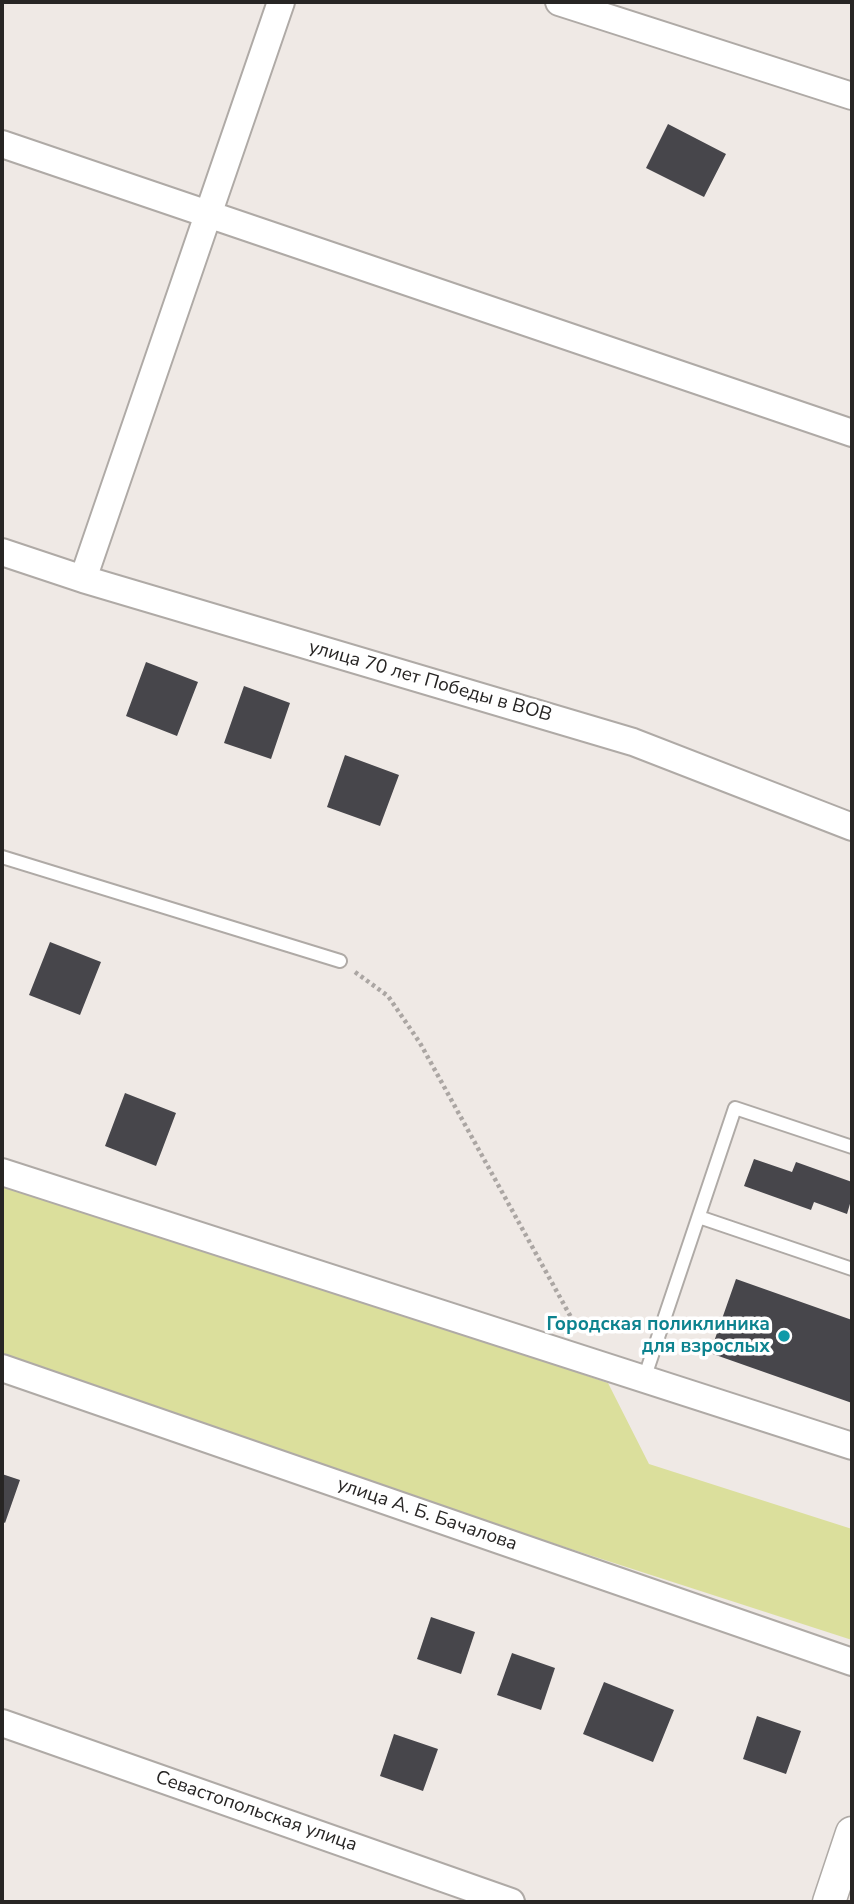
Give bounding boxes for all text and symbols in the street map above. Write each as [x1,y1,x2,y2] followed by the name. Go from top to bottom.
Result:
[306,636,554,728] street label: улица 70 лет Победы в ВОВ
[546,1314,770,1358] place label: Городская поликлиника для взрослых
[776,1328,792,1344] marker: Городская поликлиника для взрослых
[334,1473,520,1557] street label: улица А. Б. Бачалова
[152,1767,360,1857] street label: Севастопольская улица

